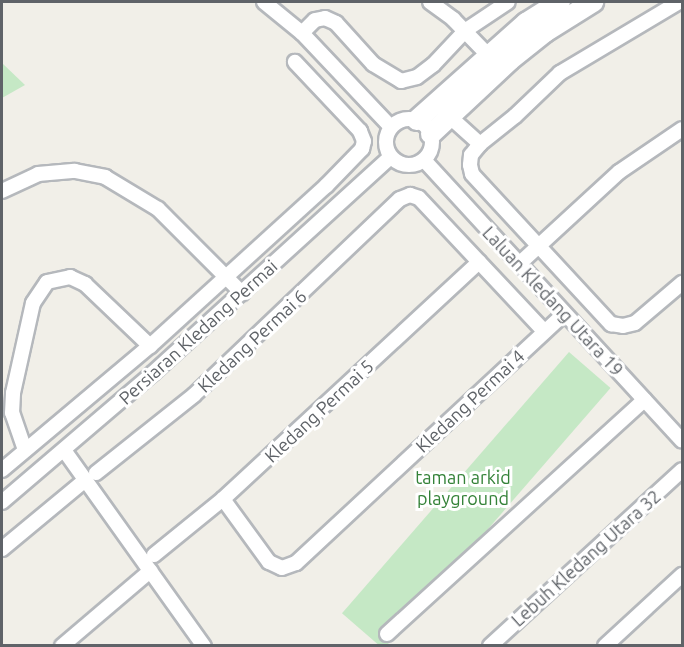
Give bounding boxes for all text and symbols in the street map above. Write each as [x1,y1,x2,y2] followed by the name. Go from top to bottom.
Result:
[478,222,628,380] street label: Laluan Kledang Utara 19
[114,255,282,409] street label: Persiaran Kledang Permai
[193,285,311,397] street label: Kledang Permai 6
[411,345,529,457] street label: Kledang Permai 4
[260,355,378,467] street label: Kledang Permai 5
[415,467,511,510] park label: taman arkid playground
[507,485,665,631] street label: Lebuh Kledang Utara 32

